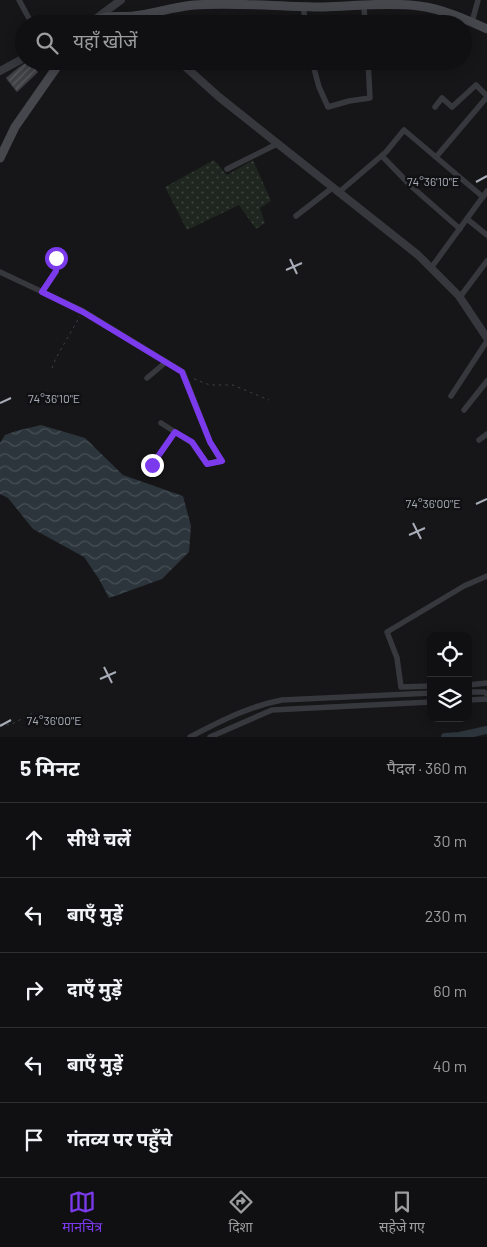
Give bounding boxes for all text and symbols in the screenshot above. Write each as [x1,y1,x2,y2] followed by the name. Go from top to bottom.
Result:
[15,15,472,70] search box
[33,29,61,57] icon: search
[73,29,137,52] text: यहाँ खोजें
[407,174,459,188] text: 74°36'10"E
[45,247,68,270] route start
[28,391,80,405] text: 74°36'10"E
[141,454,164,477] route end
[406,496,460,510] text: 74°36'00"E
[427,632,472,722] map controls
[427,632,472,677] button: locate
[427,677,472,722] button: layers
[27,713,81,727] text: 74°36'00"E
[20,755,80,780] text: 5 मिनट
[387,758,467,777] text: पैदल · 360 m
[20,826,48,854] icon: ahead
[67,827,131,850] text: सीधे चलें
[433,831,467,850] text: 30 m
[20,901,48,929] icon: left
[67,902,123,925] text: बाएँ मुड़ें
[425,906,467,925] text: 230 m
[20,976,48,1004] icon: right
[67,977,122,1000] text: दाएँ मुड़ें
[433,981,467,1000] text: 60 m
[20,1051,48,1079] icon: left
[67,1052,123,1075] text: बाएँ मुड़ें
[433,1056,467,1075] text: 40 m
[20,1126,48,1154] icon: arrive
[67,1127,172,1150] text: गंतव्य पर पहुँचे
[62,1188,102,1238] tab: मानचित्र
[227,1188,255,1238] tab: दिशा
[379,1188,425,1238] tab: सहेजे गए

